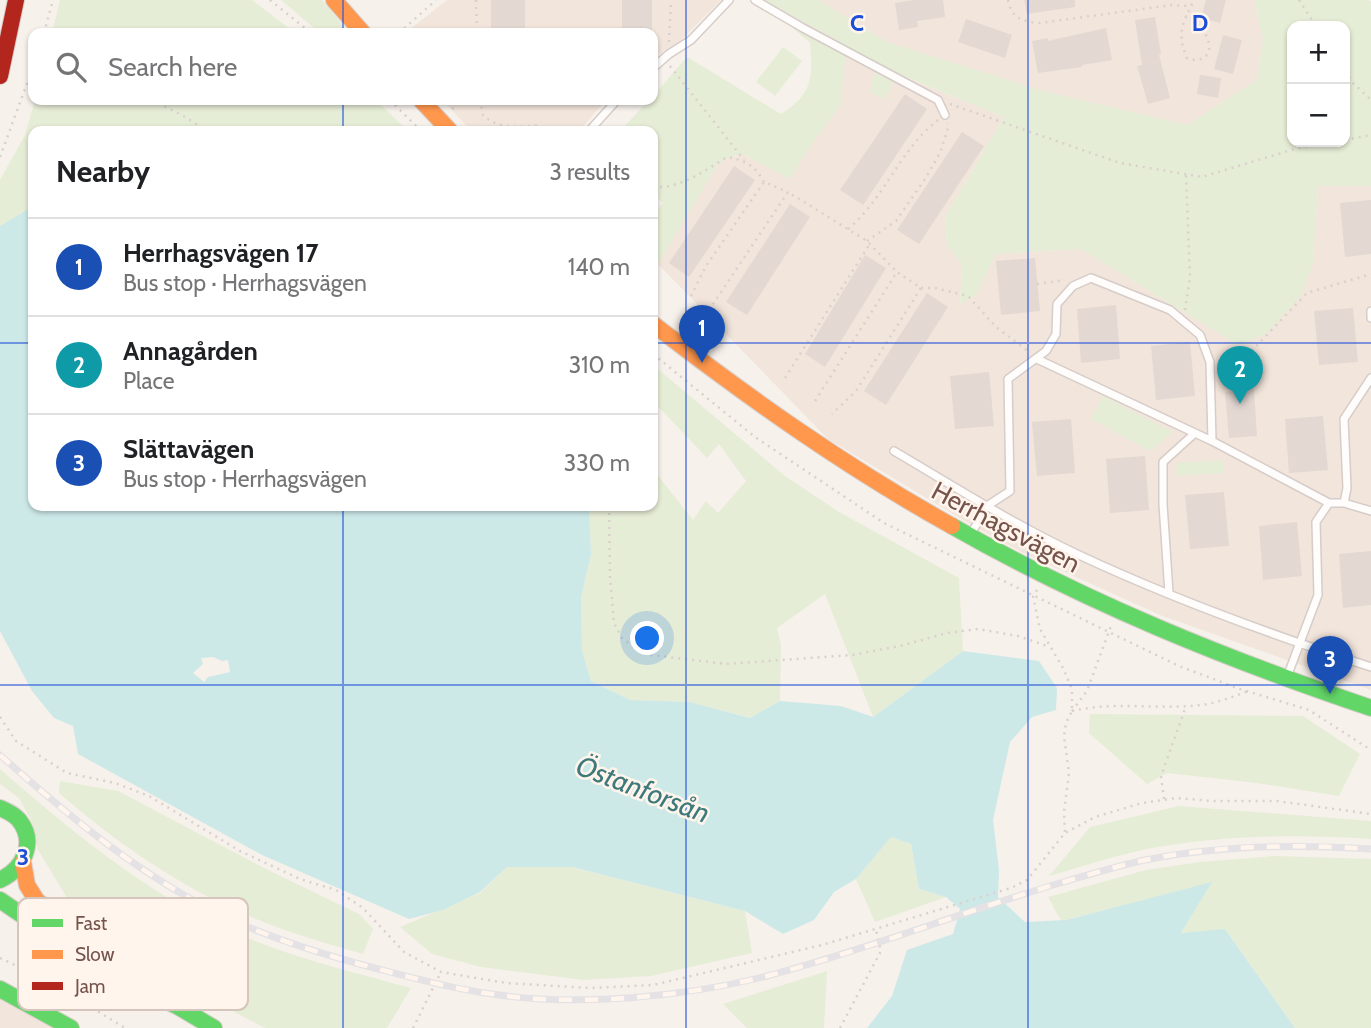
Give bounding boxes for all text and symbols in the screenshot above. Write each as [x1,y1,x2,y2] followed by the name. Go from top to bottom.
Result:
[850,9,864,37] text: C
[1192,9,1208,37] text: D
[1287,21,1350,147] map controls
[1287,21,1350,84] button: +
[28,28,658,105] search box
[52,48,90,86] icon: search
[108,51,237,83] text: Search here
[1287,84,1350,147] button: −
[56,153,150,190] text: Nearby
[549,158,630,186] text: 3 results
[123,237,319,269] text: Herrhagsvägen 17
[75,253,83,281] text: 1
[568,253,630,281] text: 140 m
[123,269,367,297] text: Bus stop · Herrhagsvägen
[679,305,725,363] pin: 1
[123,335,258,367] text: Annagården
[1217,346,1263,404] pin: 2
[73,351,85,379] text: 2
[569,351,630,379] text: 310 m
[123,367,175,395] text: Place
[123,433,254,465] text: Slättavägen
[73,449,85,477] text: 3
[564,449,630,477] text: 330 m
[123,465,367,493] text: Bus stop · Herrhagsvägen
[926,474,1086,580] street label: Herrhagsvägen
[630,621,664,655] your location
[1307,636,1353,694] pin: 3
[571,748,715,830] water label: Östanforsån
[17,843,29,871] text: 3
[18,898,248,1010] legend
[75,912,108,935] text: Fast
[75,943,115,966] text: Slow
[74,975,105,998] text: Jam

